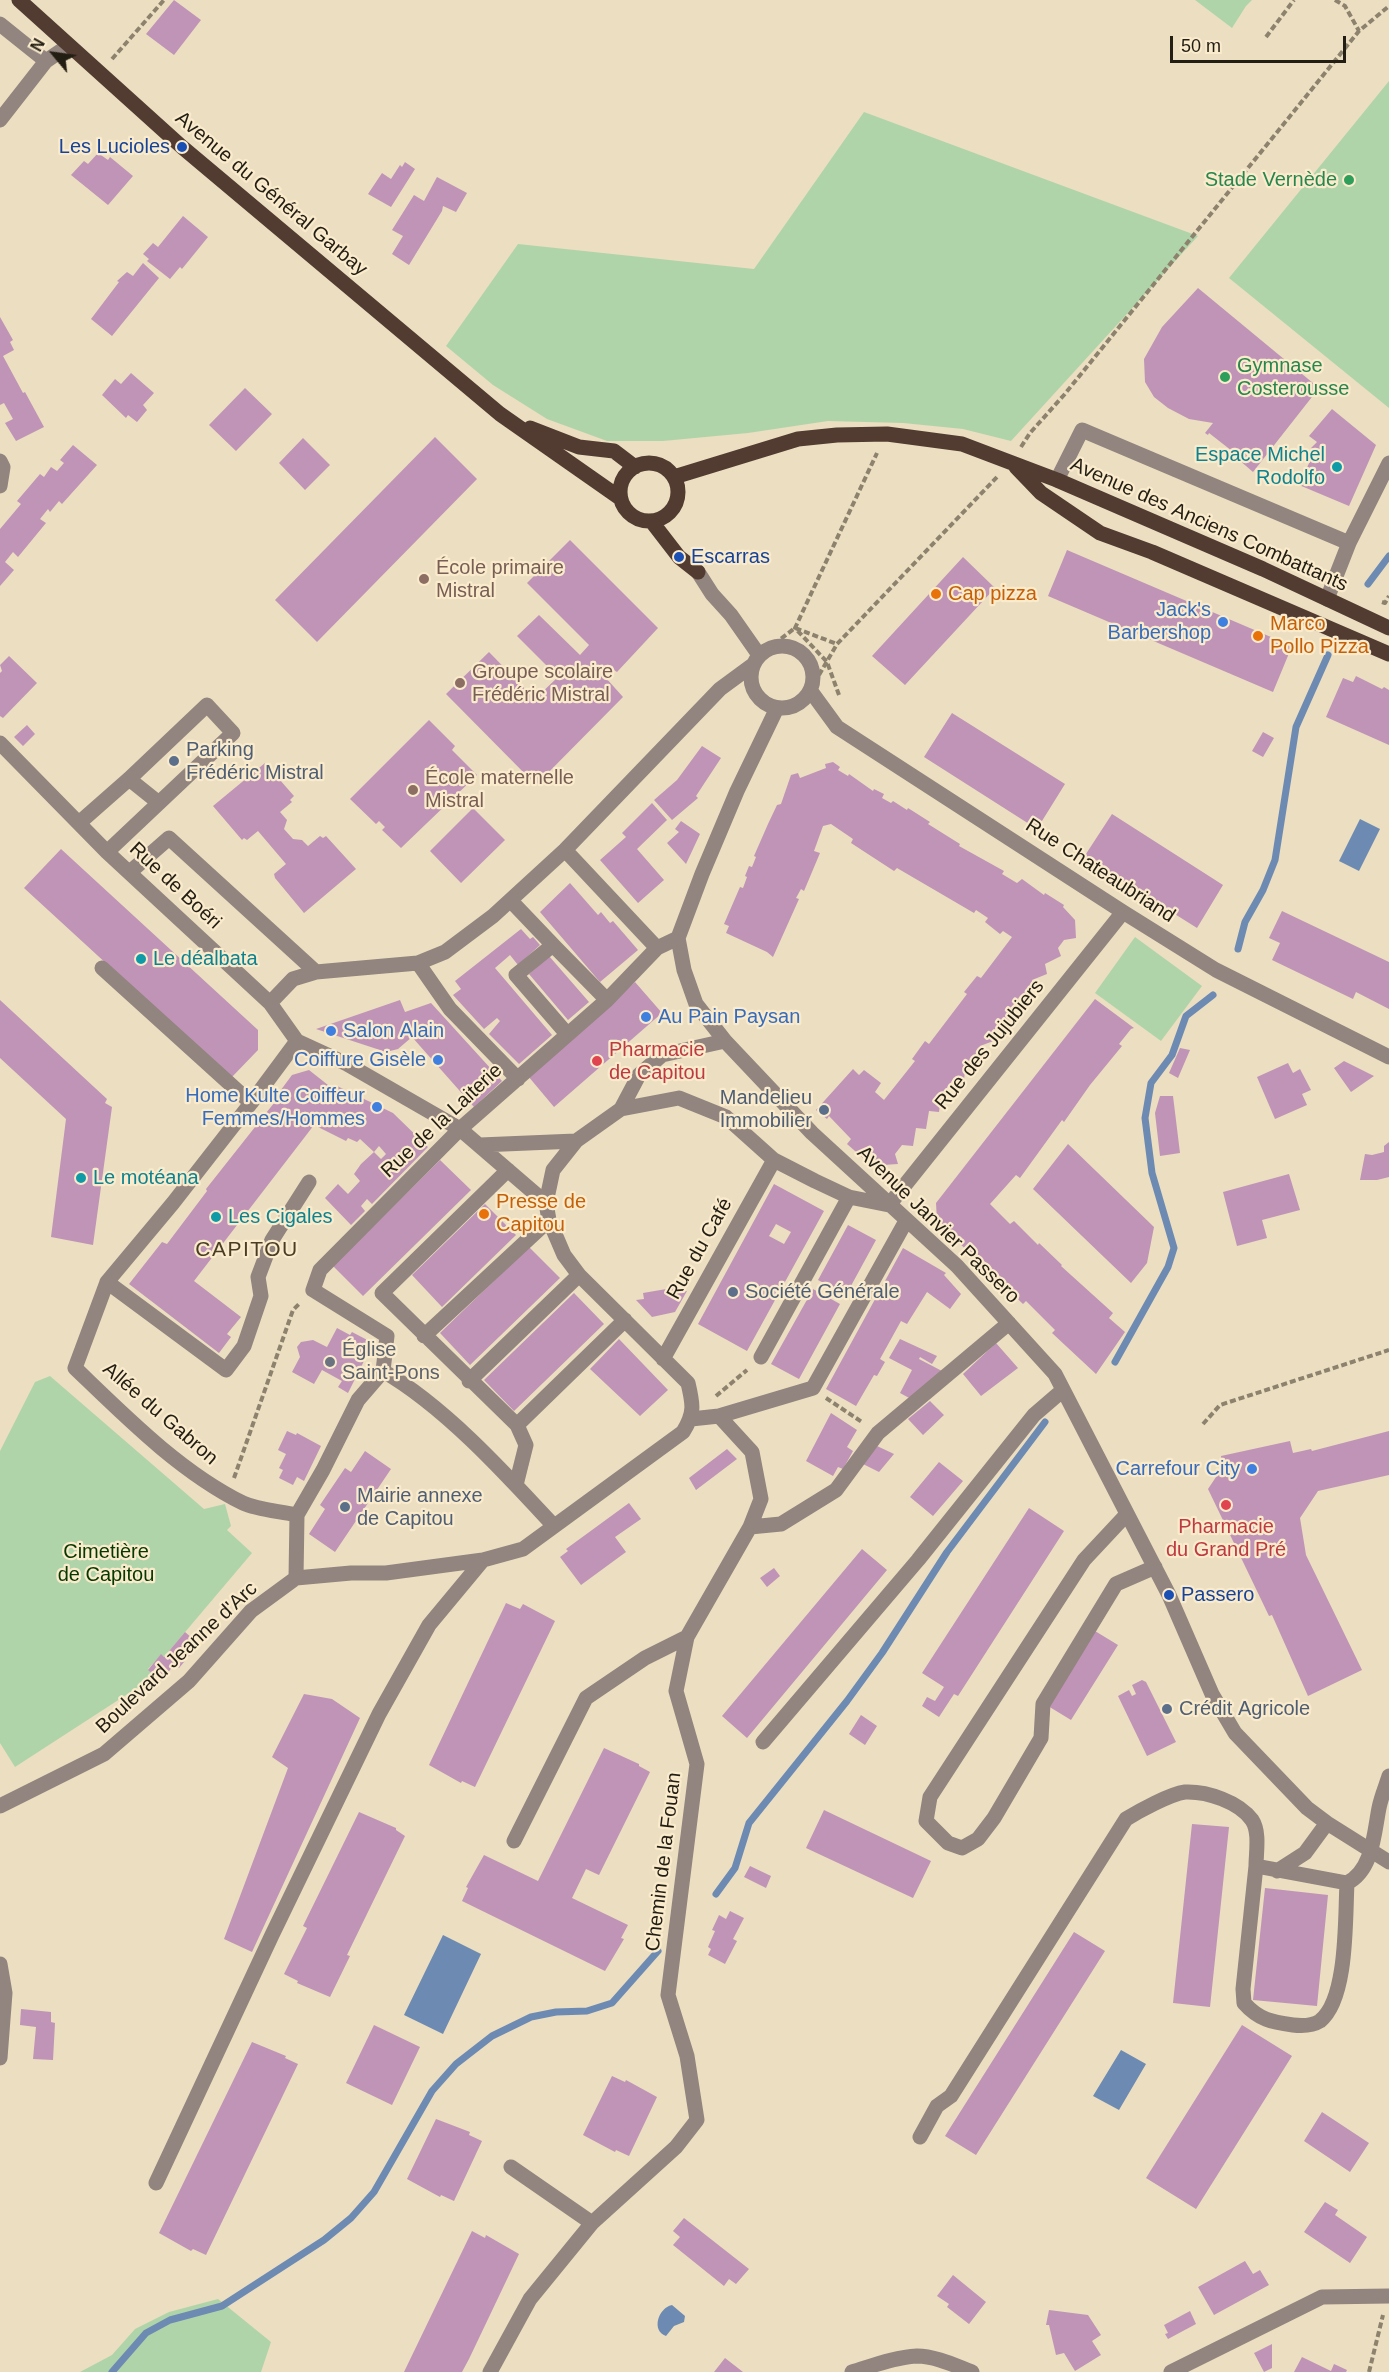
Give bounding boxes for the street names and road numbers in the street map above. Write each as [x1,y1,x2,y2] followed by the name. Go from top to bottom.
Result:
[170,107,372,281] street label: Avenue du Général Garbay
[1067,453,1351,597] street label: Avenue des Anciens Combattants
[1021,814,1179,928] street label: Rue Chateaubriand
[124,837,226,935] street label: Rue de Boéri
[930,975,1050,1115] street label: Rue des Jujubiers
[376,1059,508,1183] street label: Rue de la Laiterie
[852,1141,1024,1309] street label: Avenue Janvier Passero
[662,1194,738,1304] street label: Rue du Café
[98,1358,222,1470] street label: Allée du Gabron
[91,1577,263,1739] street label: Boulevard Jeanne d'Arc
[641,1771,687,1953] street label: Chemin de la Fouan

